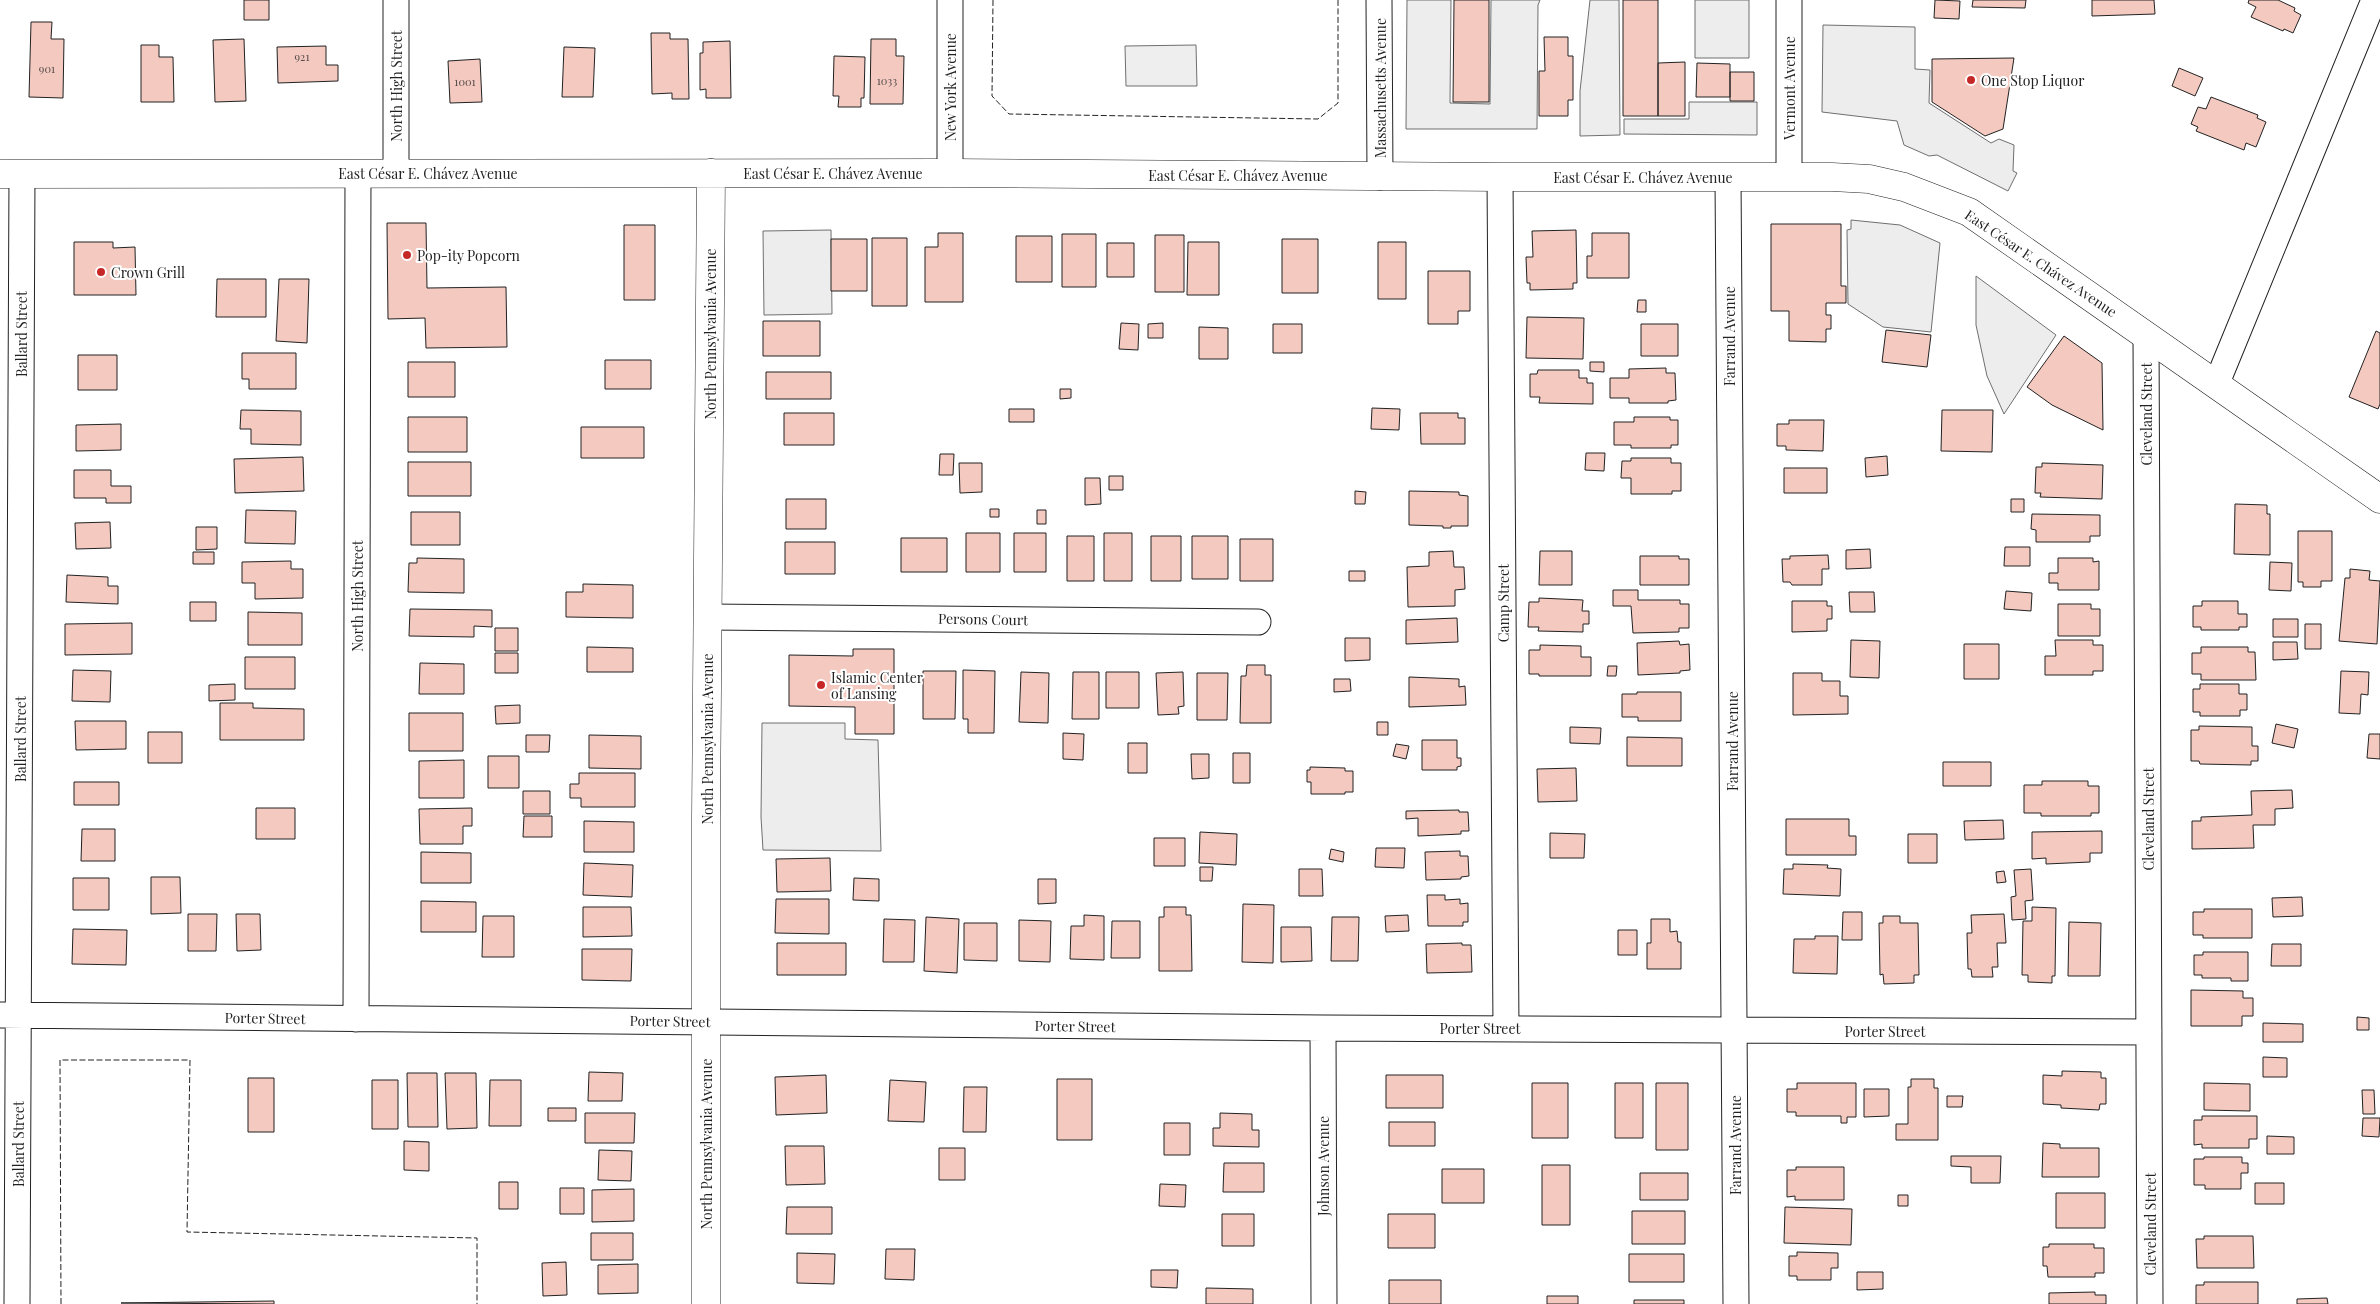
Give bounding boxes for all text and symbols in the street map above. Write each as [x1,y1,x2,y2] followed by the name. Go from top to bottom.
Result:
[1371,18,1390,158] street label: Massachusetts Avenue
[387,29,406,142] street label: North High Street
[941,33,960,141] street label: New York Avenue
[1780,36,1799,141] street label: Vermont Avenue
[295,49,309,64] house number: 921
[39,61,55,76] house number: 901
[1981,71,2085,90] place label: One Stop Liquor
[877,73,897,88] house number: 1033
[454,74,476,89] house number: 1001
[1965,74,1977,86] marker: One Stop Liquor
[338,164,518,183] street label: East César E. Chávez Avenue
[743,164,923,183] street label: East César E. Chávez Avenue
[1148,166,1328,185] street label: East César E. Chávez Avenue
[1553,168,1733,187] street label: East César E. Chávez Avenue
[1961,205,2121,321] street label: East César E. Chávez Avenue
[417,246,521,265] place label: Pop-ity Popcorn
[701,248,720,420] street label: North Pennsylvania Avenue
[401,249,413,261] marker: Pop-ity Popcorn
[111,263,185,282] place label: Crown Grill
[95,266,107,278] marker: Crown Grill
[1720,286,1739,386] street label: Farrand Avenue
[12,290,31,377] street label: Ballard Street
[2137,362,2156,465] street label: Cleveland Street
[348,539,367,652] street label: North High Street
[1494,563,1513,642] street label: Camp Street
[938,609,1029,629] street label: Persons Court
[698,653,717,825] street label: North Pennsylvania Avenue
[831,668,924,703] place label: Islamic Center of Lansing
[815,679,827,691] marker: Islamic Center of Lansing
[1723,691,1742,791] street label: Farrand Avenue
[11,695,30,782] street label: Ballard Street
[2139,767,2158,870] street label: Cleveland Street
[224,1008,307,1028] street label: Porter Street
[629,1011,712,1031] street label: Porter Street
[1034,1016,1117,1036] street label: Porter Street
[1440,1019,1522,1038] street label: Porter Street
[1845,1022,1927,1041] street label: Porter Street
[697,1058,716,1230] street label: North Pennsylvania Avenue
[1726,1095,1745,1195] street label: Farrand Avenue
[9,1100,28,1187] street label: Ballard Street
[1314,1116,1333,1217] street label: Johnson Avenue
[2141,1172,2160,1275] street label: Cleveland Street

